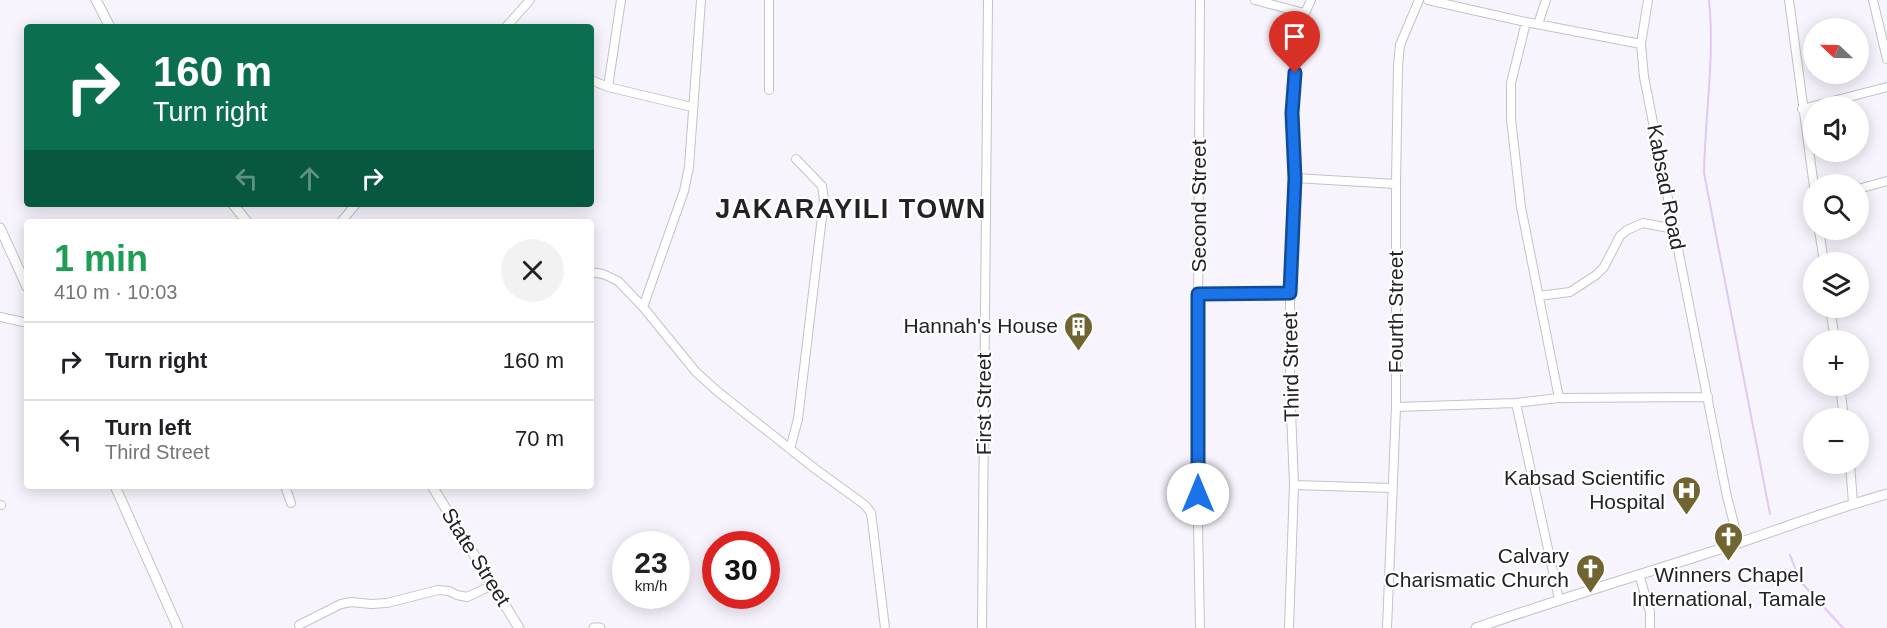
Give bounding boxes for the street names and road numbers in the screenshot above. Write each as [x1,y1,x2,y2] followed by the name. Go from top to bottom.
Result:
[1643,122,1690,252] street label: Kabsad Road
[1187,139,1210,273] street label: Second Street
[1384,251,1407,373] street label: Fourth Street
[1278,312,1303,422] street label: Third Street
[972,352,995,455] street label: First Street
[437,504,516,610] street label: State Street

